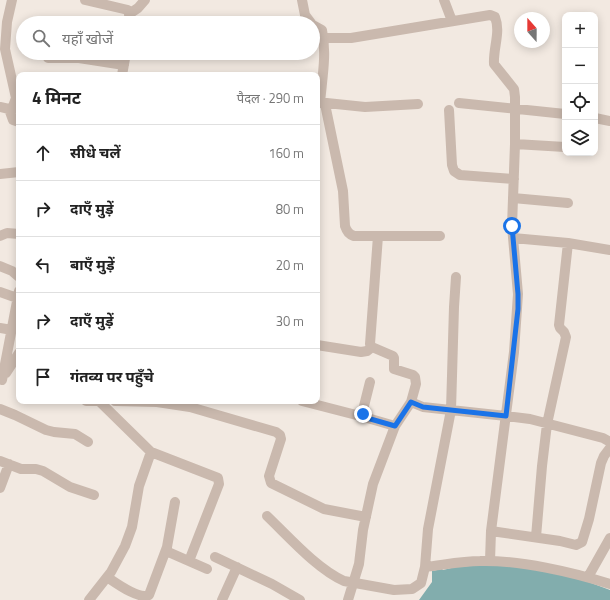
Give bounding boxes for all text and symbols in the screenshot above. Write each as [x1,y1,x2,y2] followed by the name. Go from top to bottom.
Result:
[514,12,550,48] north arrow
[562,12,598,156] map controls
[562,12,598,48] button: +
[16,16,320,60] search box
[30,27,52,49] icon: search
[62,27,113,50] text: यहाँ खोजें
[562,48,598,84] button: −
[562,84,598,120] button: locate
[32,85,81,111] text: 4 मिनट
[237,88,304,108] text: पैदल · 290 m
[562,120,598,156] button: layers
[70,141,121,164] text: सीधे चलें
[32,142,54,164] icon: ahead
[268,143,304,163] text: 160 m
[70,197,114,220] text: दाएँ मुड़ें
[32,198,54,220] icon: right
[276,199,304,219] text: 80 m
[503,217,521,235] route start
[70,253,114,276] text: बाएँ मुड़ें
[32,254,54,276] icon: left
[276,255,304,275] text: 20 m
[70,309,114,332] text: दाएँ मुड़ें
[32,310,54,332] icon: right
[276,311,304,331] text: 30 m
[70,365,154,388] text: गंतव्य पर पहुँचे
[32,366,54,388] icon: arrive
[354,405,372,423] route end

